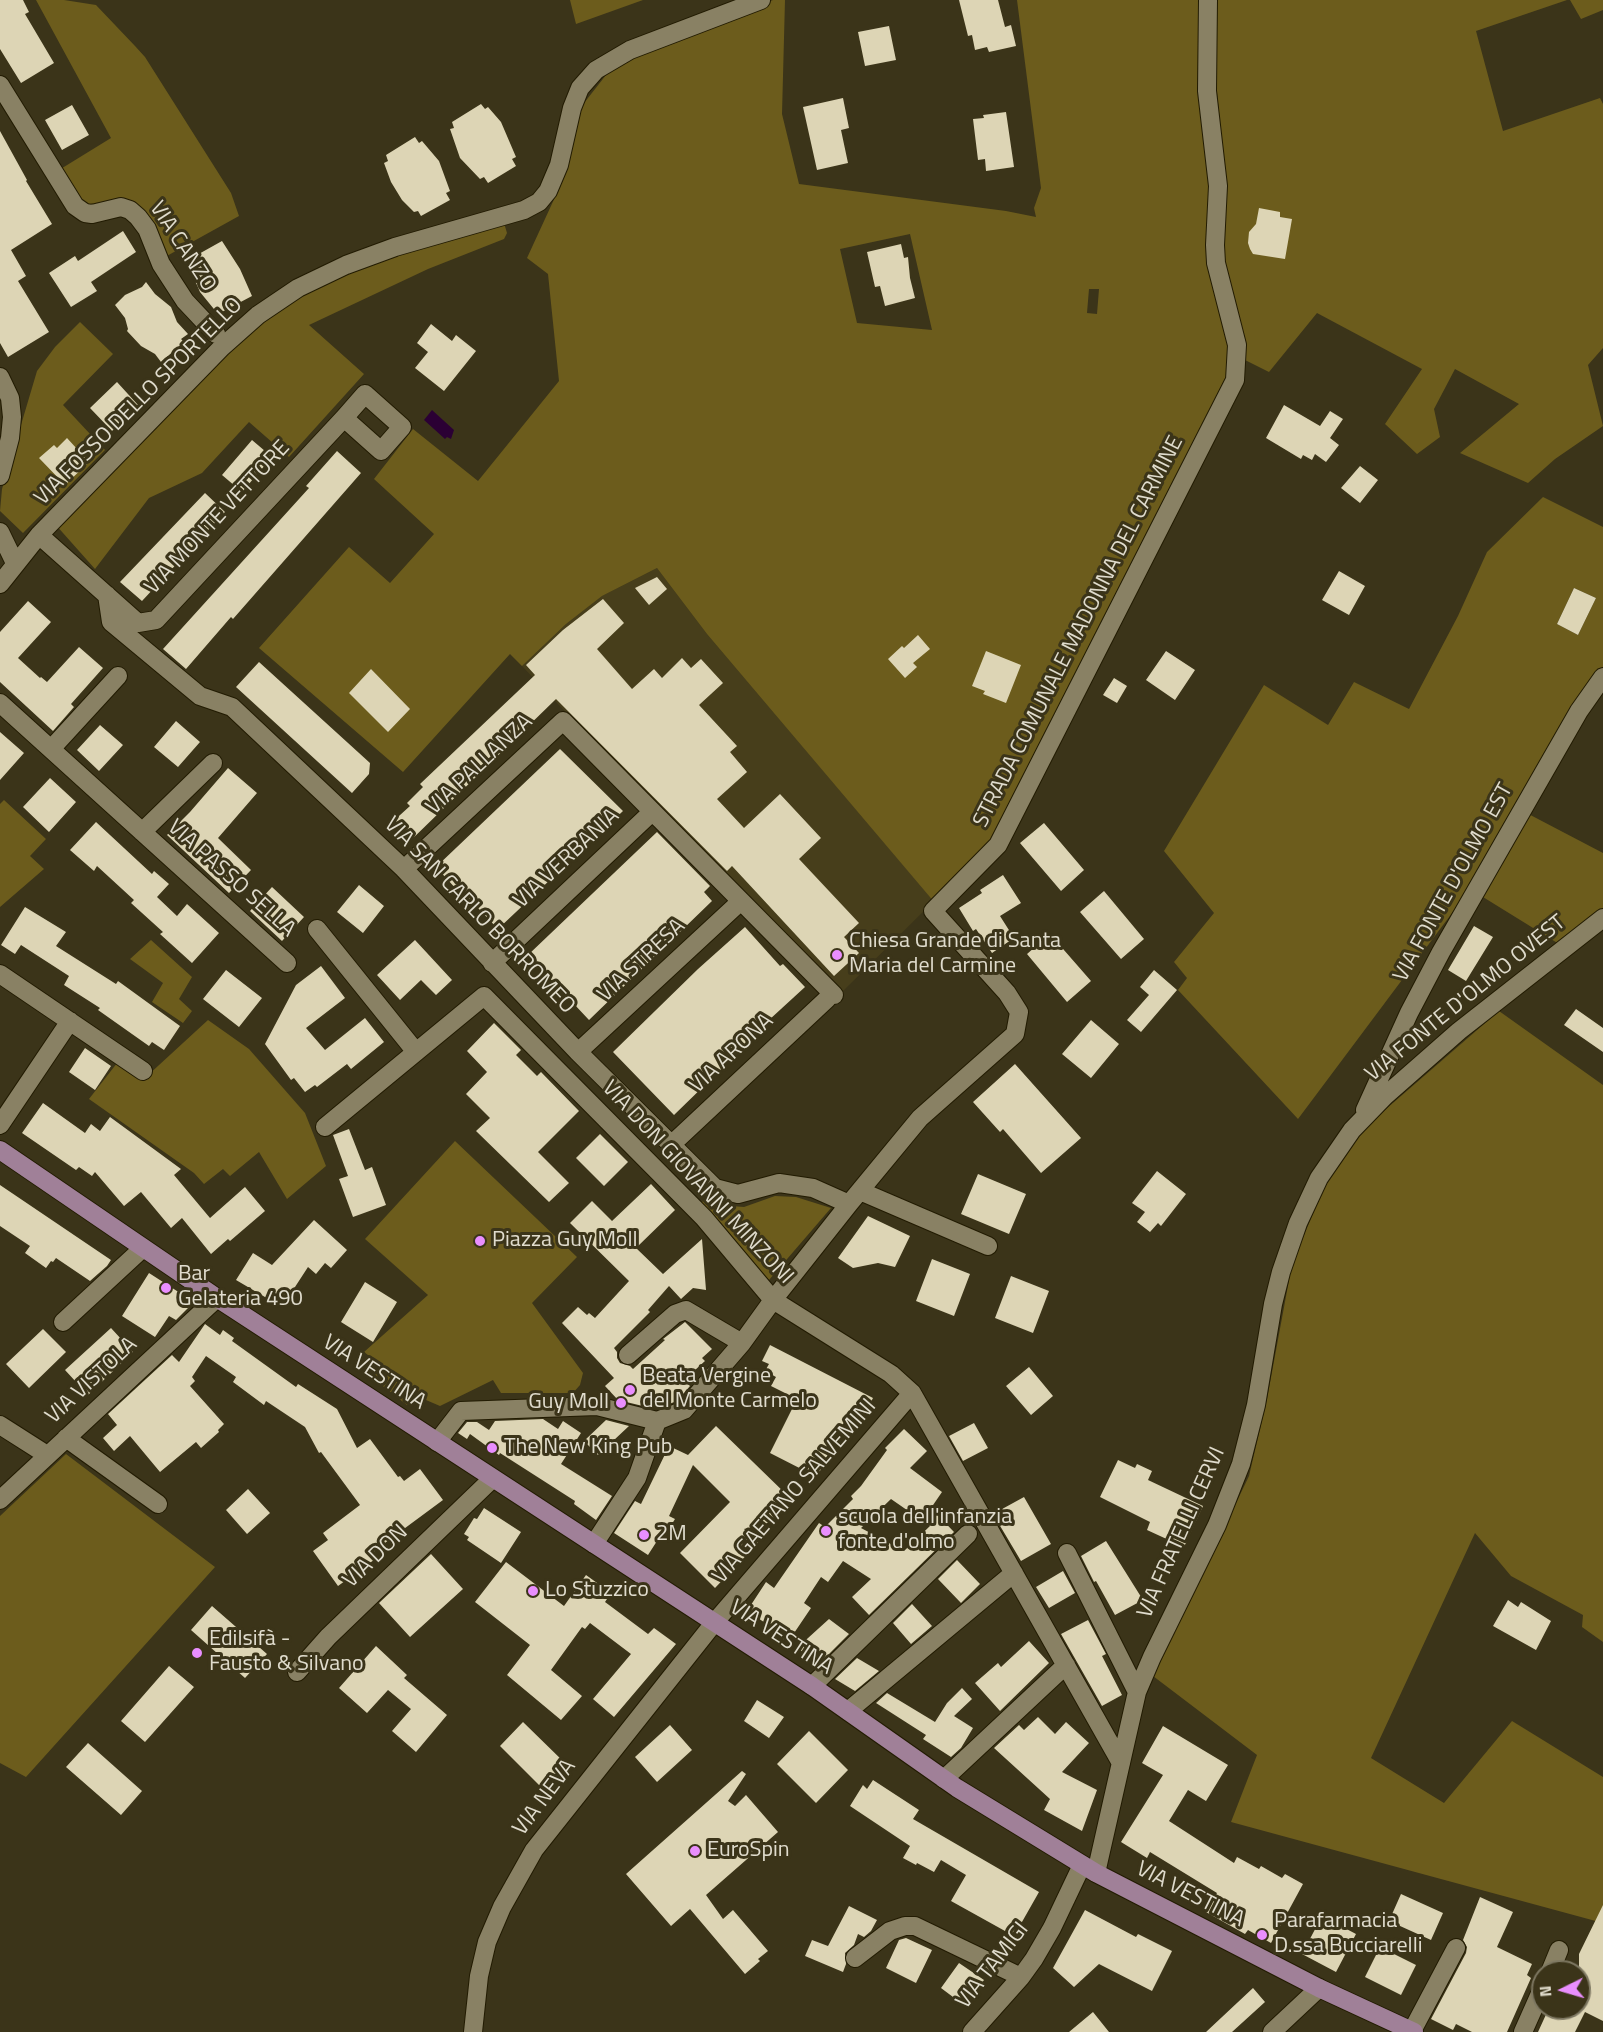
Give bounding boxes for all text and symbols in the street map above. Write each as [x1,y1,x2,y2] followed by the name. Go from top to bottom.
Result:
[143,197,221,297] street label: VIA CANZO
[29,292,249,512] street label: VIA FOSSO DELLO SPORTELLO
[968,432,1190,832] street label: STRADA COMUNALE MADONNA DEL CARMINE
[140,436,296,600] street label: VIA MONTE VETTORE
[421,709,539,821] street label: VIA PALLANZA
[1388,779,1520,987] street label: VIA FONTE D'OLMO EST
[509,803,625,915] street label: VIA VERBANIA
[378,812,580,1020] street label: VIA SAN CARLO BORROMEO
[162,815,300,943] street label: VIA PASSO SELLA
[1361,910,1571,1088] street label: VIA FONTE D'OLMO OVEST
[593,914,691,1008] street label: VIA STRESA
[849,929,1061,980] place label: Chiesa Grande di Santa Maria del Carmine
[830,948,844,962] marker: Chiesa Grande di Santa Maria del Carmine
[684,1008,780,1100] street label: VIA ARONA
[596,1076,798,1290] street label: VIA DON GIOVANNI MINZONI
[492,1228,638,1254] place label: Piazza Guy Moll
[473,1234,487,1248] marker: Piazza Guy Moll
[178,1262,303,1314] place label: Bar Gelateria 490
[159,1281,173,1295] marker: Bar Gelateria 490
[317,1330,431,1416] street label: VIA VESTINA
[41,1332,143,1430] street label: VIA VISTOLA
[642,1364,817,1416] place label: Beata Vergine del Monte Carmelo
[623,1383,637,1397] marker: Beata Vergine del Monte Carmelo
[528,1390,609,1416] place label: Guy Moll
[708,1394,882,1590] street label: VIA GAETANO SALVEMINI
[614,1396,628,1410] marker: Guy Moll
[504,1435,672,1461] place label: The New King Pub
[485,1441,499,1455] marker: The New King Pub
[1133,1444,1231,1622] street label: VIA FRATELLI CERVI
[838,1505,1012,1556] place label: scuola dell'infanzia fonte d'olmo
[338,1520,414,1594] street label: VIA DON
[656,1522,687,1548] place label: 2M
[819,1524,833,1538] marker: scuola dell'infanzia fonte d'olmo
[637,1528,651,1542] marker: 2M
[545,1578,649,1604] place label: Lo Stuzzico
[526,1584,540,1598] marker: Lo Stuzzico
[724,1595,838,1681] street label: VIA VESTINA
[209,1627,364,1678] place label: Edilsifà - Fausto & Silvano
[190,1646,204,1660] marker: Edilsifà - Fausto & Silvano
[508,1755,582,1841] street label: VIA NEVA
[707,1838,790,1864] place label: EuroSpin
[688,1844,702,1858] marker: EuroSpin
[1131,1856,1249,1934] street label: VIA VESTINA
[1274,1909,1423,1960] place label: Parafarmacia D.ssa Bucciarelli
[951,1917,1035,2015] street label: VIA TAMIGI
[1255,1928,1269,1942] marker: Parafarmacia D.ssa Bucciarelli
[1531,1960,1591,2020] north arrow
[1533,1985,1557,1998] text: N

